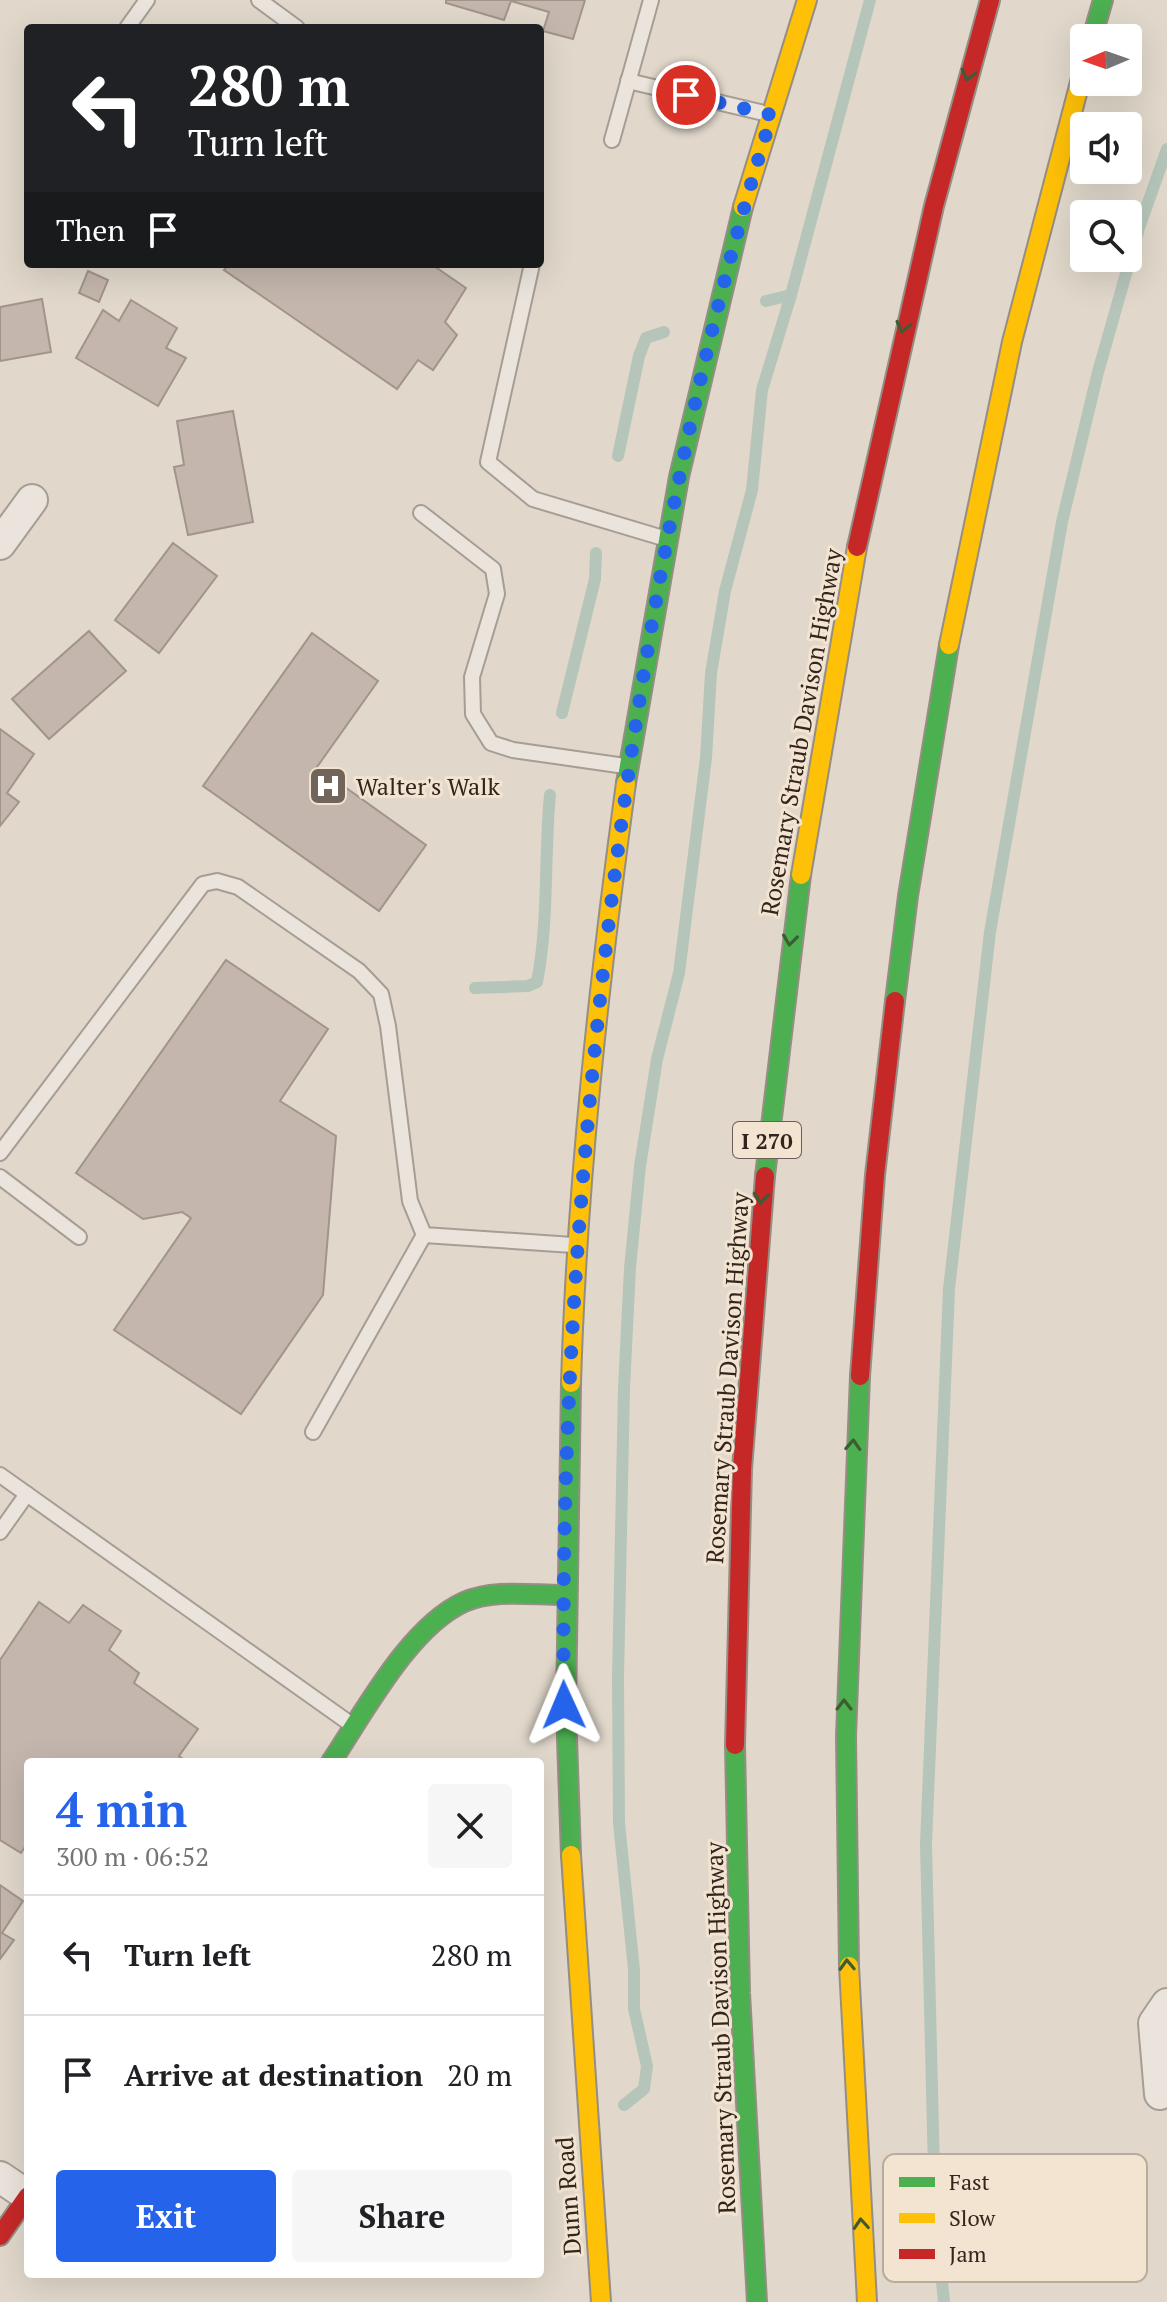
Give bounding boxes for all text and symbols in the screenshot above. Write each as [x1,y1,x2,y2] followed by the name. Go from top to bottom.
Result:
[1070,24,1142,96] north arrow
[1070,24,1142,272] map controls
[188,48,350,122] text: 280 m
[56,56,160,160] icon: left
[652,61,720,129] pin
[961,68,978,82] one-way arrow
[664,73,708,117] icon: arrive
[1070,112,1142,184] button: sound
[188,119,328,166] text: Turn left
[1070,200,1142,272] button: search
[141,208,185,252] icon: arrive
[56,210,125,250] text: Then
[895,319,912,333] one-way arrow
[753,545,849,918] street label: Rosemary Straub Davison Highway
[307,765,349,807] hospital icon: Walter's Walk
[356,770,500,802] place label: Walter's Walk
[782,933,799,947] one-way arrow
[733,1122,801,1158] road number: I 270
[698,1190,756,1565] street label: Rosemary Straub Davison Highway
[753,1192,770,1205] one-way arrow
[845,1438,862,1451] one-way arrow
[522,1663,606,1747] position arrow
[835,1698,853,1711] one-way arrow
[56,1777,187,1841] text: 4 min
[428,1784,512,1868] button: close
[56,1839,209,1873] text: 300 m · 06:52
[697,1841,742,2215] street label: Rosemary Straub Davison Highway
[56,1933,100,1977] icon: left
[124,1935,251,1975] text: Turn left
[431,1935,512,1975] text: 280 m
[839,1958,856,1971] one-way arrow
[56,2053,100,2097] icon: arrive
[124,2055,423,2095] text: Arrive at destination
[447,2055,512,2095] text: 20 m
[548,2136,588,2256] street label: Dunn Road
[883,2154,1147,2282] legend
[949,2167,990,2196] text: Fast
[56,2170,276,2262] button: Exit
[292,2170,512,2262] button: Share
[949,2203,996,2232] text: Slow
[853,2217,870,2230] one-way arrow
[949,2239,987,2268] text: Jam

